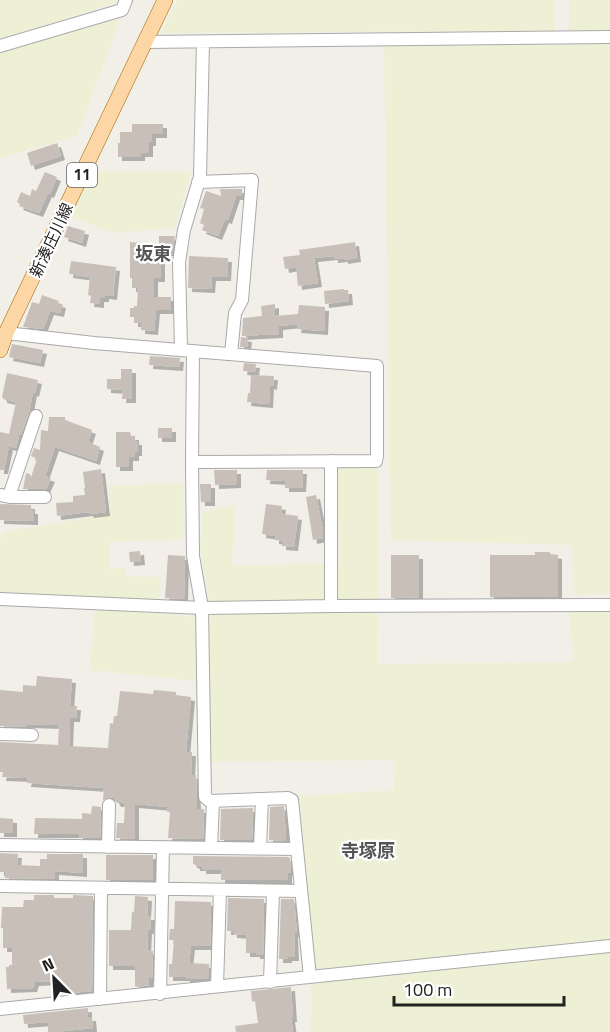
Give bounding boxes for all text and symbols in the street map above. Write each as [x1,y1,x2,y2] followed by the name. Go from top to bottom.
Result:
[67,163,97,187] road number: 11
[23,199,79,281] street label: 新湊庄川線
[135,240,171,267] district label: 坂東
[341,837,395,864] district label: 寺塚原
[24,948,84,1008] north arrow
[38,951,58,978] text: N
[394,969,564,1007] scale bar
[403,976,452,1003] text: 100 m

